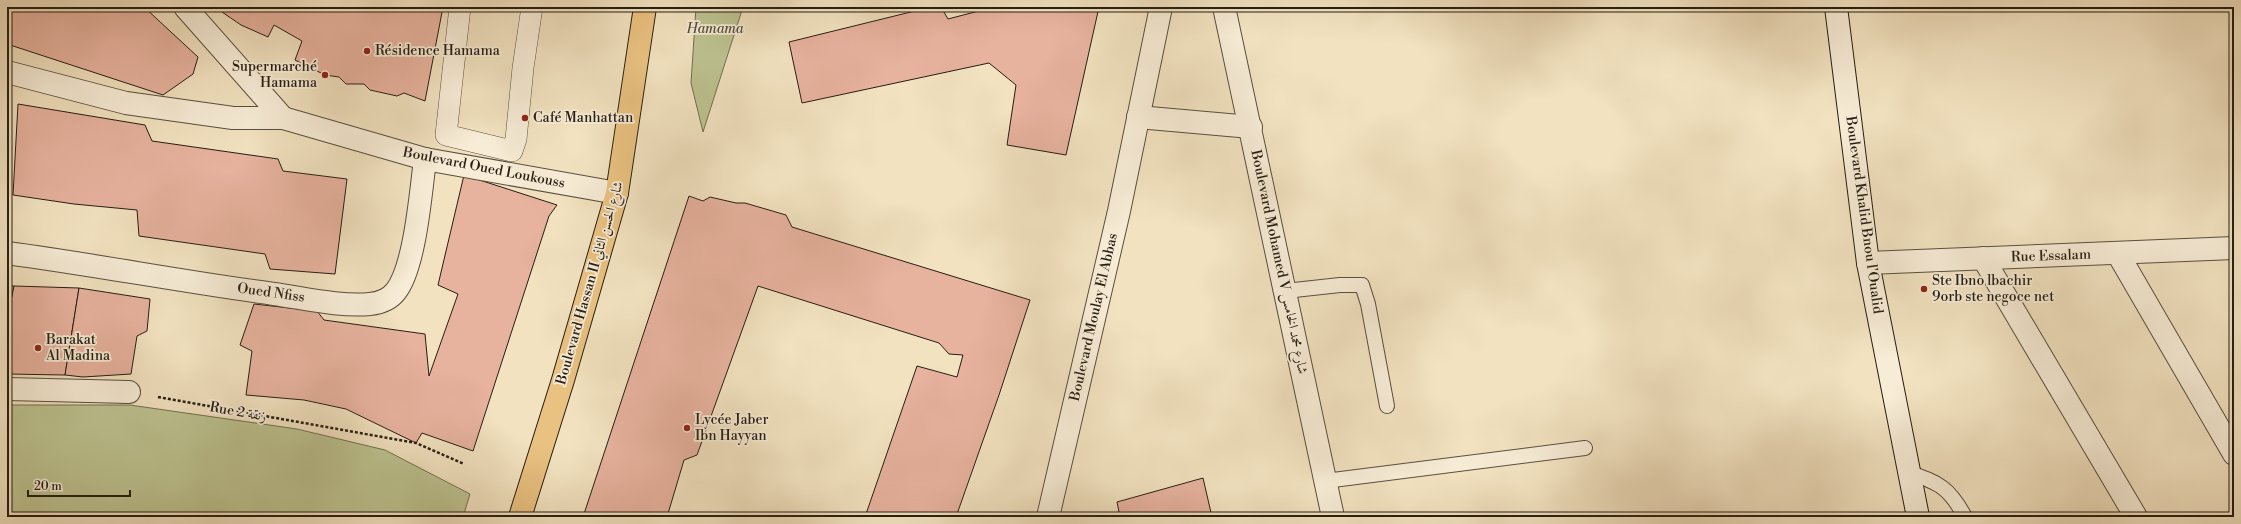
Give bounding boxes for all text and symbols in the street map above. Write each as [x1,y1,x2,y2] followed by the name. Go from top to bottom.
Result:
[685,20,744,38] park label: Hamama
[375,42,501,60] place label: Résidence Hamama
[362,46,372,56] marker: Résidence Hamama
[232,58,318,92] place label: Supermarché Hamama
[320,70,330,80] marker: Supermarché Hamama
[533,109,634,127] place label: Café Manhattan
[520,113,530,123] marker: Café Manhattan
[1841,114,1887,315] street label: Boulevard Khalid Bnou l'Oualid
[400,143,567,193] street label: Boulevard Oued Loukouss
[1244,147,1312,376] street label: Boulevard Mohamed V شارع محمد الخامس
[552,179,630,388] street label: Boulevard Hassan II شارع الحسن الثاني
[1066,231,1122,404] street label: Boulevard Moulay El Abbas
[2011,246,2091,266] street label: Rue Essalam
[1932,272,2054,306] place label: Ste Ibno lbachir 9orb ste negoce net
[236,279,306,307] street label: Oued Nfiss
[1919,284,1929,294] marker: Ste Ibno lbachir 9orb ste negoce net
[45,331,111,365] place label: Barakat Al Madina
[33,343,43,353] marker: Barakat Al Madina
[208,398,268,426] street label: Rue 2 زنقة
[695,411,769,445] place label: Lycée Jaber Ibn Hayyan
[682,423,692,433] marker: Lycée Jaber Ibn Hayyan
[28,472,130,498] scale bar
[34,479,62,494] text: 20 m

